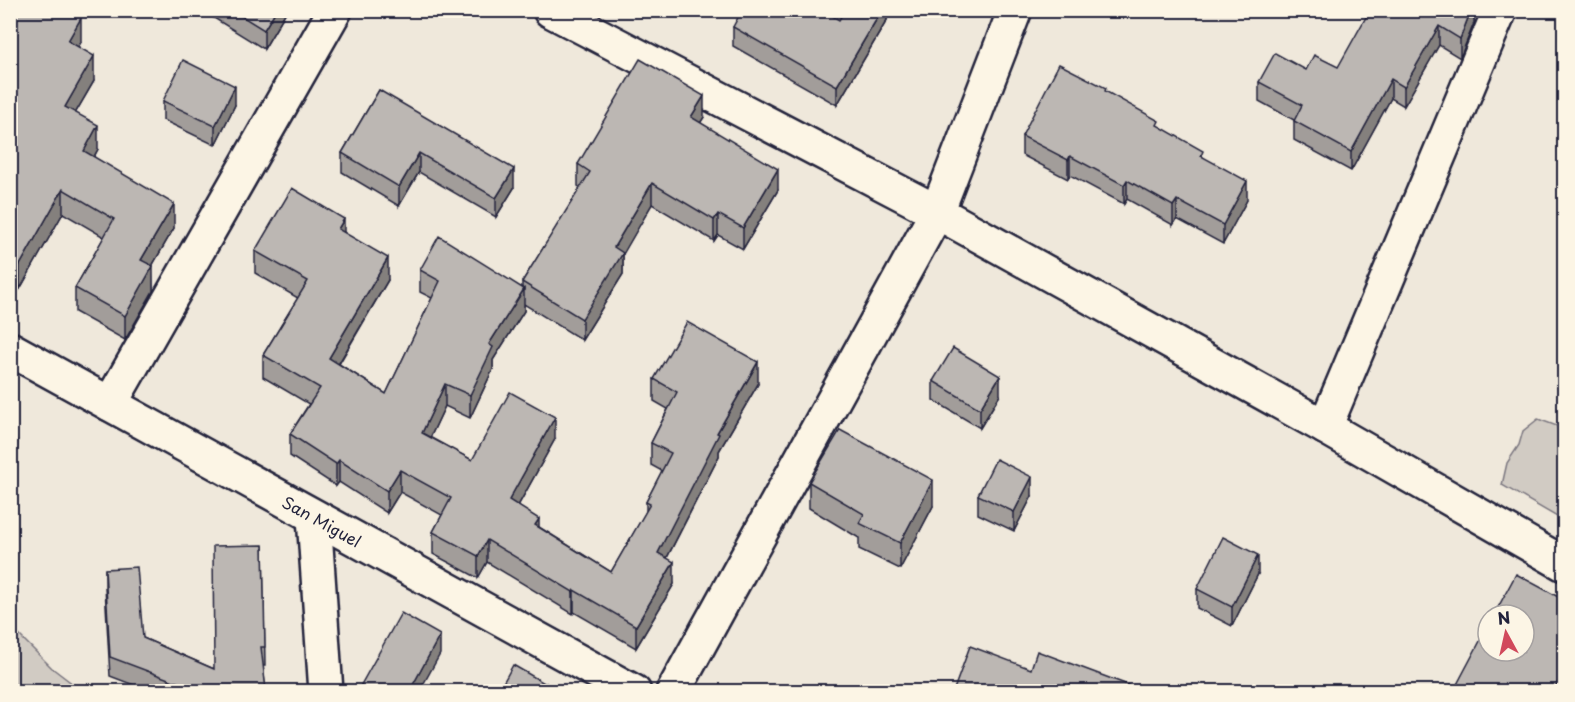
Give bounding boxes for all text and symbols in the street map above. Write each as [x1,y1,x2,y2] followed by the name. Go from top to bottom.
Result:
[278,489,366,553] street label: San Miguel
[1476,603,1536,663] north arrow
[1496,604,1512,630] text: N

